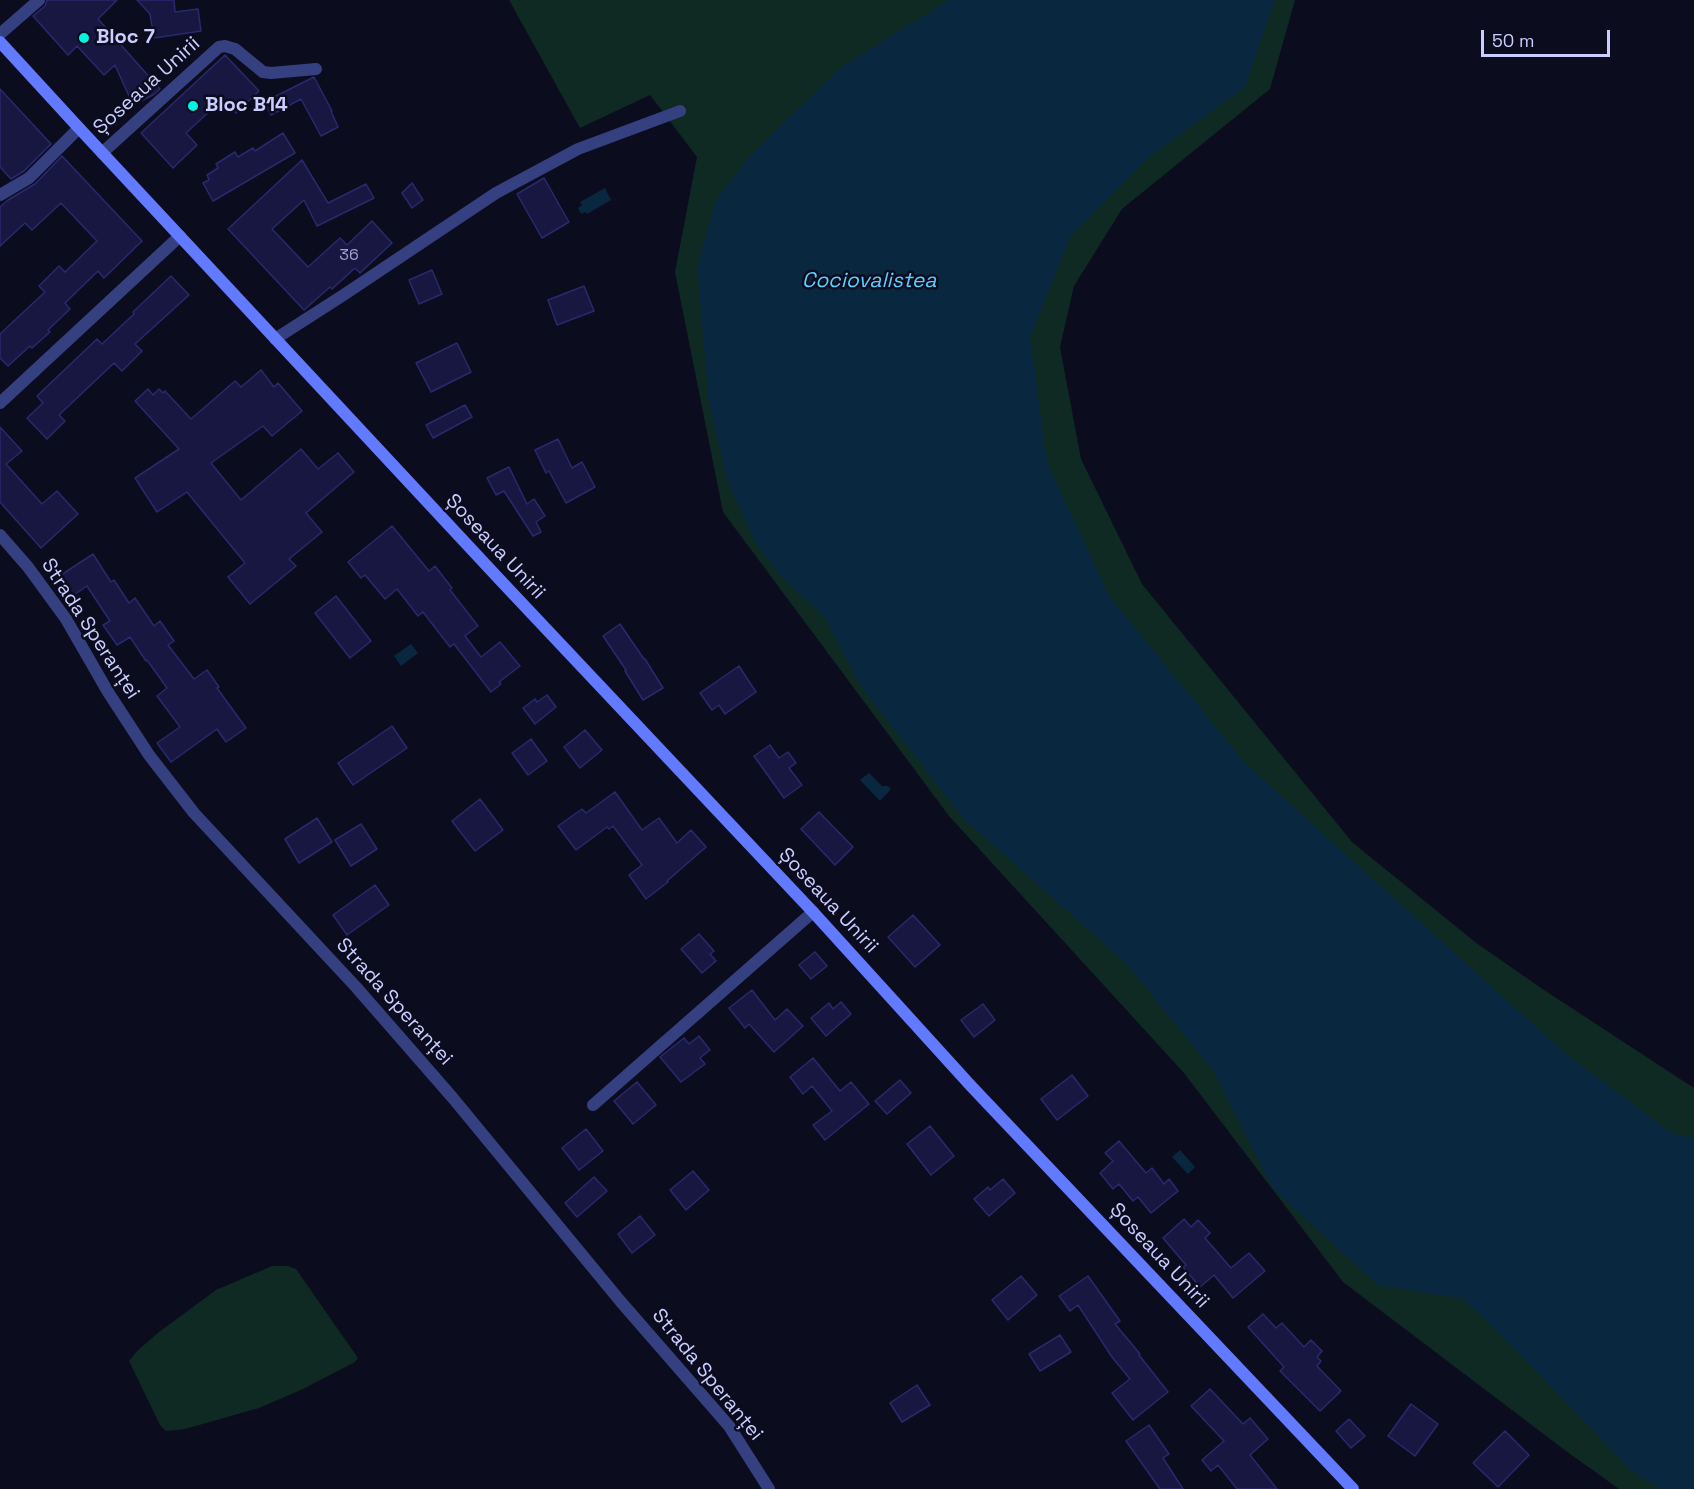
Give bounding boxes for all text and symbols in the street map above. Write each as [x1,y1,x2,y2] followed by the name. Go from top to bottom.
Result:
[1484,18,1613,56] scale bar
[96,26,155,50] place label: Bloc 7
[1492,29,1534,52] text: 50 m
[77,31,91,45] marker: Bloc 7
[89,32,205,140] street label: Șoseaua Unirii
[205,94,288,118] place label: Bloc B14
[186,99,200,113] marker: Bloc B14
[339,246,359,266] house number: 36
[802,268,936,294] water label: Cociovalistea
[440,489,550,605] street label: Șoseaua Unirii
[36,554,144,704] street label: Strada Speranței
[773,843,883,959] street label: Șoseaua Unirii
[331,934,457,1070] street label: Strada Speranței
[1104,1198,1214,1314] street label: Șoseaua Unirii
[646,1304,768,1446] street label: Strada Speranței

